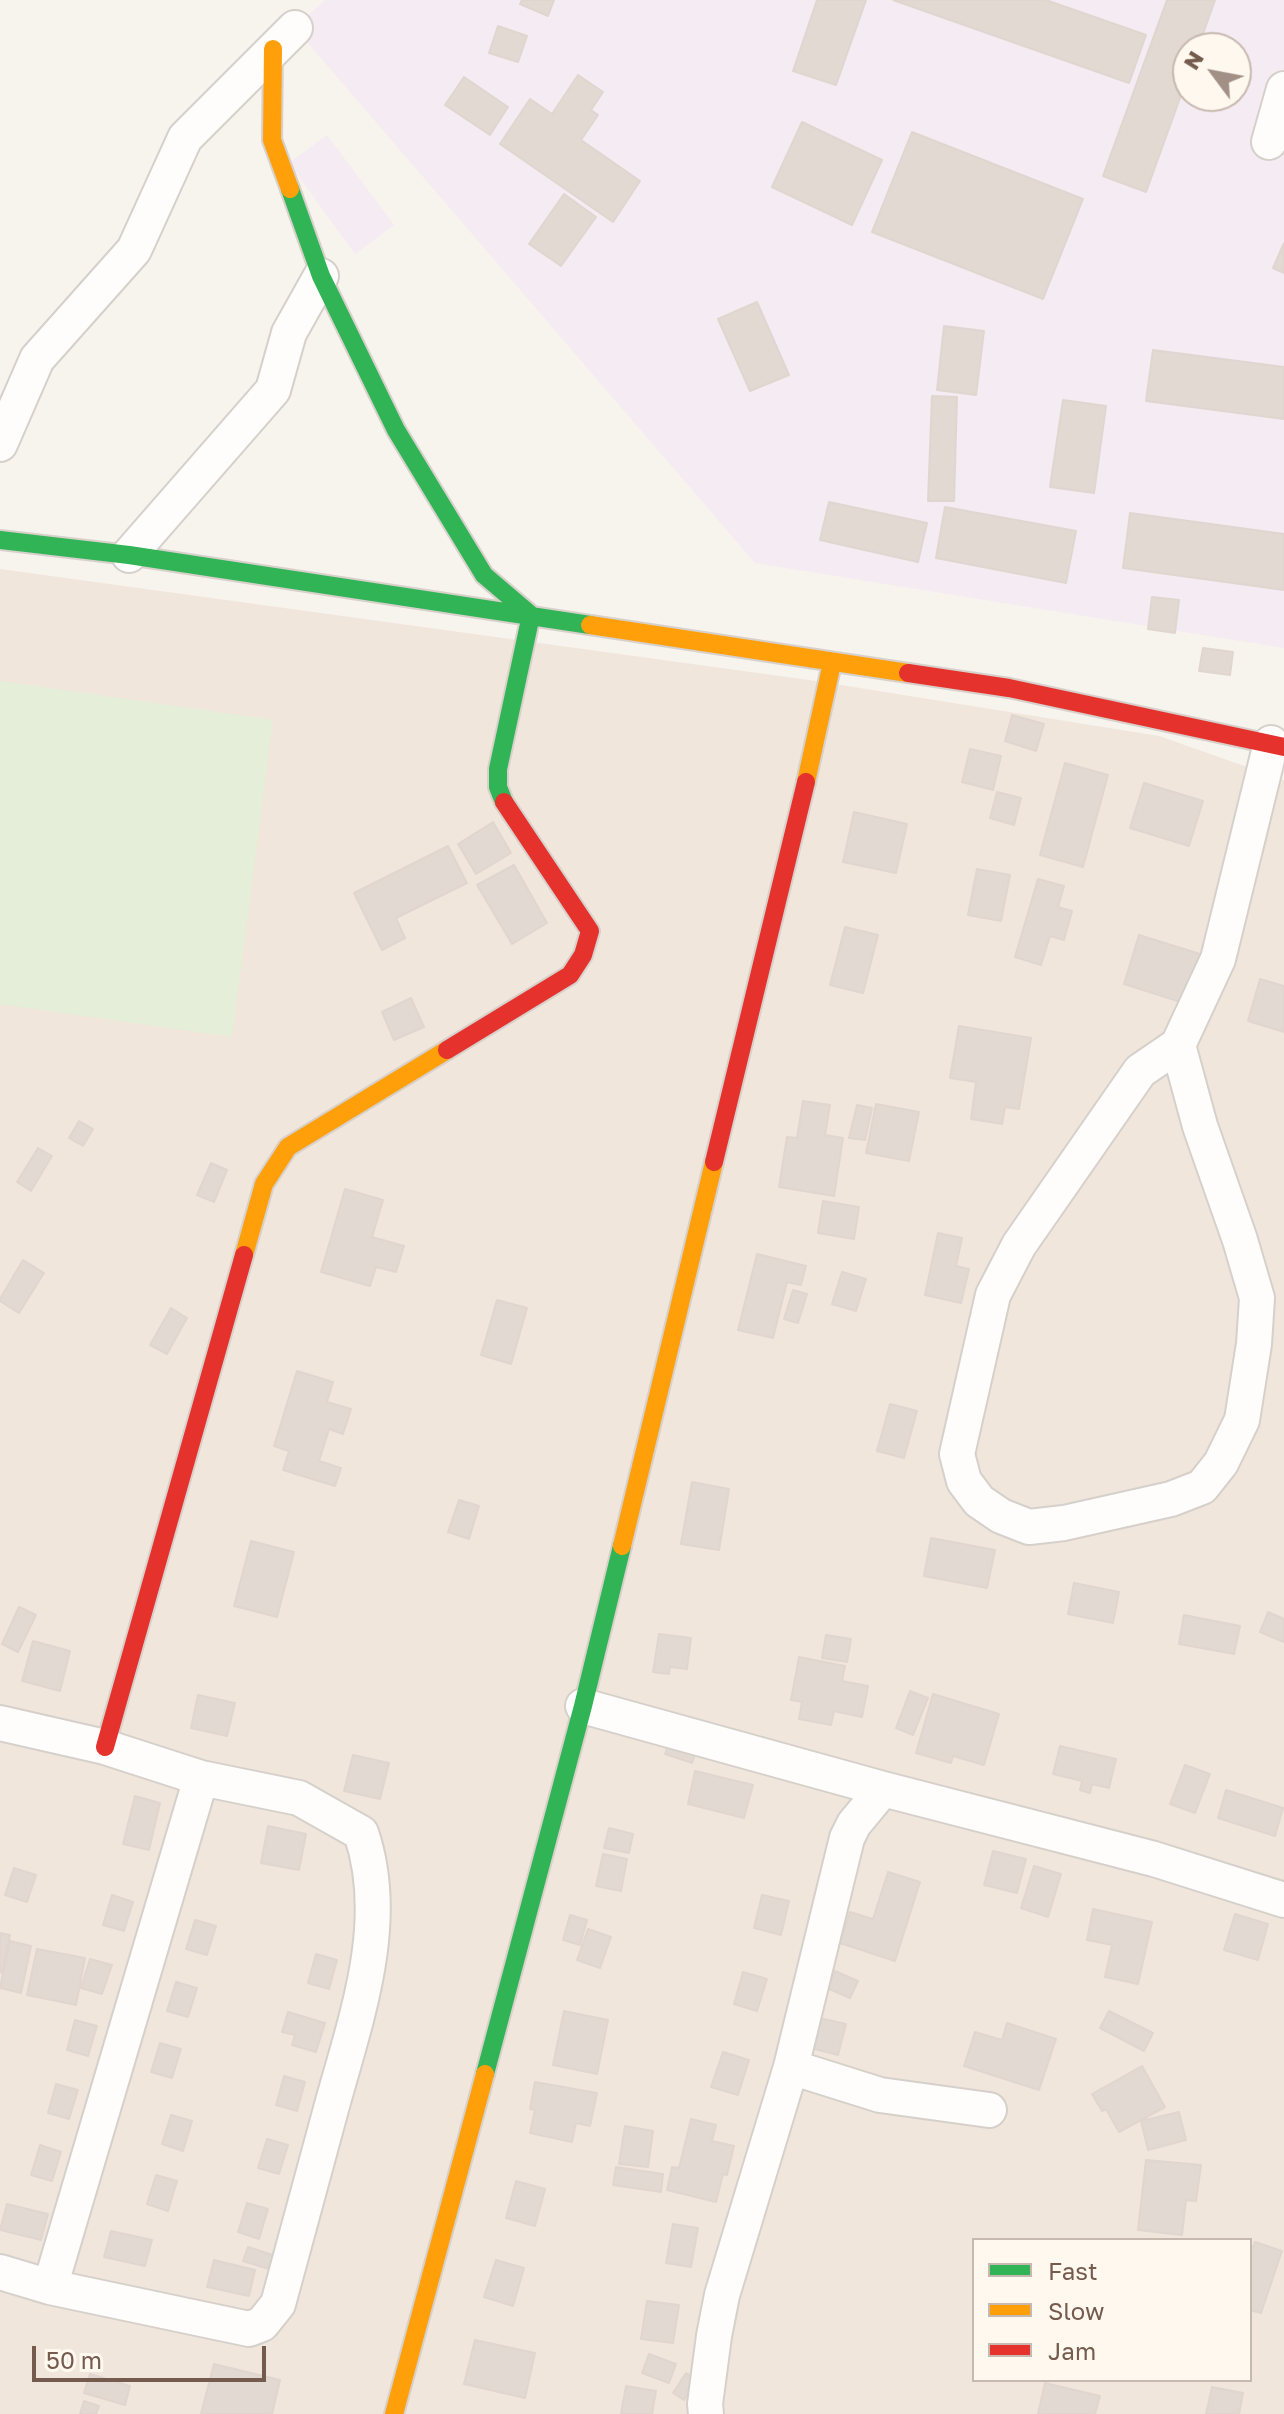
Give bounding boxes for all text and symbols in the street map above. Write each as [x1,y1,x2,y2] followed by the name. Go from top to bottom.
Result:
[1172,32,1252,112] north arrow
[1177,46,1209,74] text: N
[972,2238,1252,2382] legend
[1048,2256,1098,2285] text: Fast
[1048,2296,1104,2325] text: Slow
[36,2330,270,2380] scale bar
[1048,2336,1096,2365] text: Jam
[46,2345,102,2374] text: 50 m

